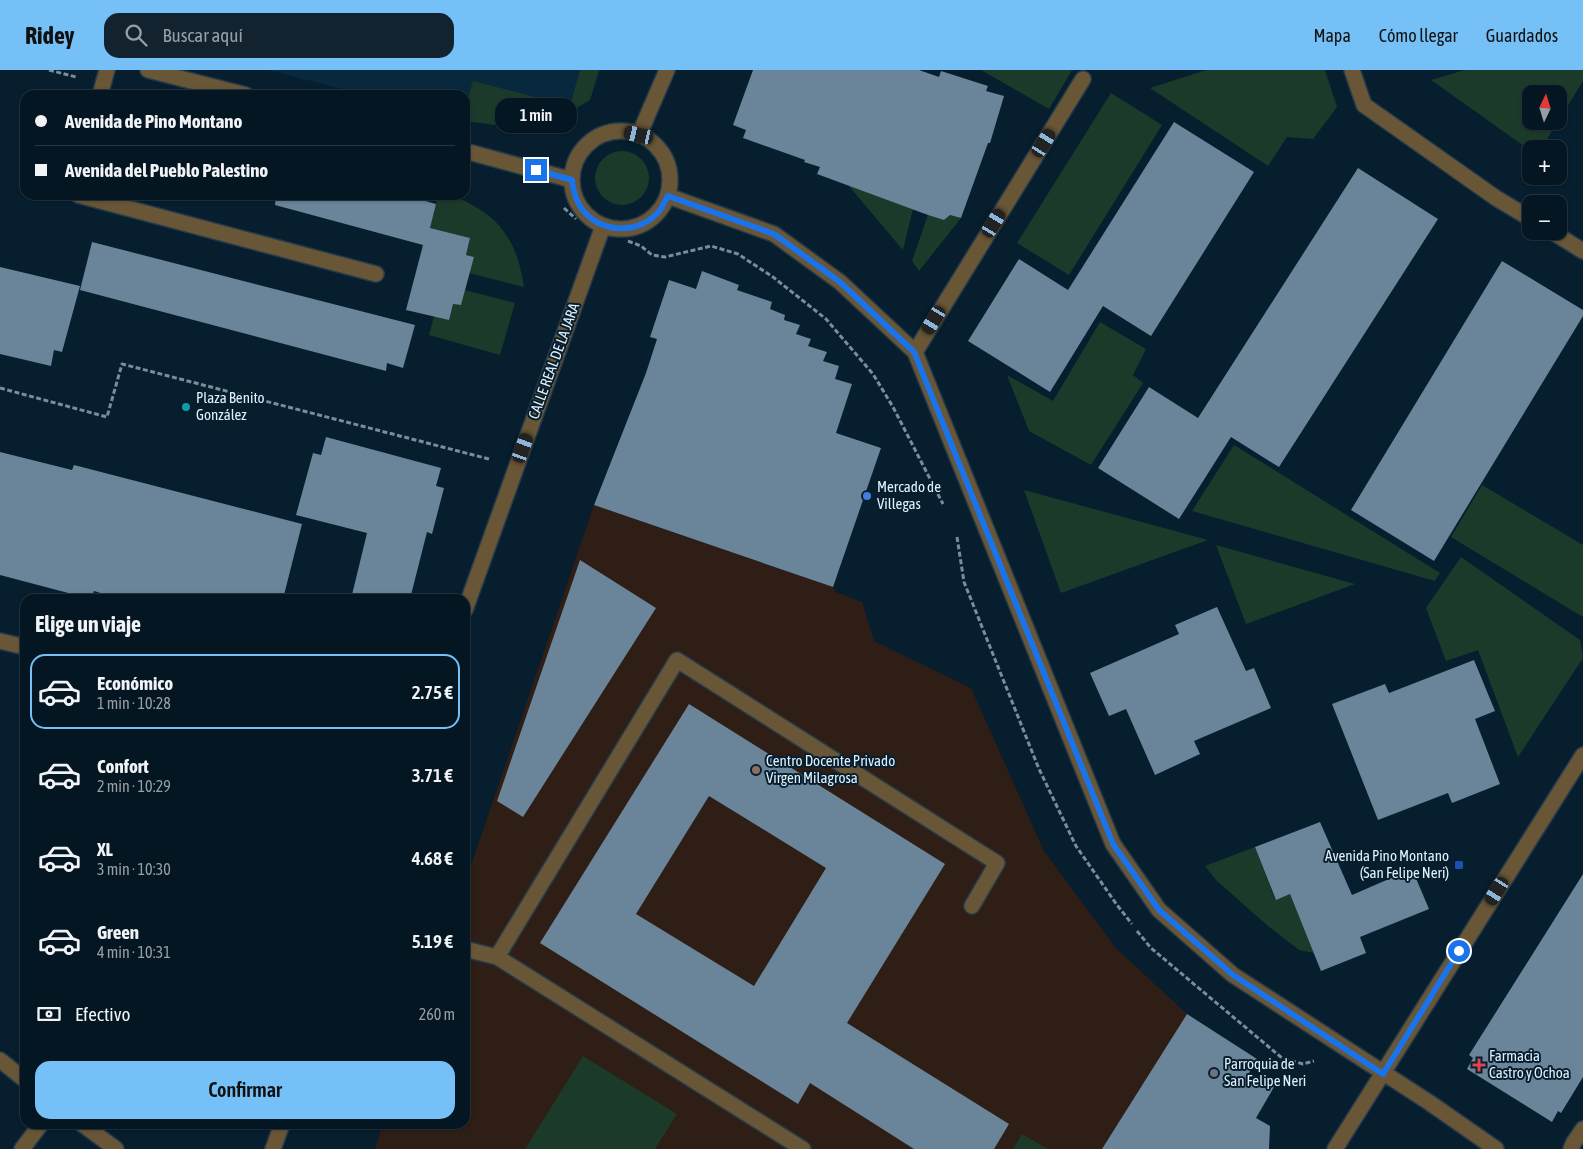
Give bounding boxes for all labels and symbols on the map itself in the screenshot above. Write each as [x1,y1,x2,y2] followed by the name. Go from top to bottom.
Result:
[1522,85,1568,130] north arrow
[495,98,577,132] callout: 1 min
[622,124,655,146] car
[1029,126,1058,160] car
[525,159,547,181] route end
[979,206,1008,240] car
[525,300,583,421] street label: CALLE REAL DE LA JARA
[919,303,948,337] car
[196,389,265,423] place label: Plaza Benito González
[180,401,192,413] marker: Plaza Benito González
[510,431,535,465] car
[877,478,941,512] place label: Mercado de Villegas
[861,490,873,502] marker: Mercado de Villegas
[766,752,895,786] place label: Centro Docente Privado Virgen Milagrosa
[750,764,762,776] marker: Centro Docente Privado Virgen Milagrosa
[1325,847,1449,881] place label: Avenida Pino Montano (San Felipe Neri)
[1453,859,1465,871] marker: Avenida Pino Montano (San Felipe Neri)
[1482,874,1511,908] car
[1448,940,1470,962] route start
[1489,1047,1570,1081] place label: Farmacia Castro y Ochoa
[1224,1055,1306,1089] place label: Parroquia de San Felipe Neri
[1473,1059,1485,1071] marker: Farmacia Castro y Ochoa
[1208,1067,1220,1079] marker: Parroquia de San Felipe Neri

